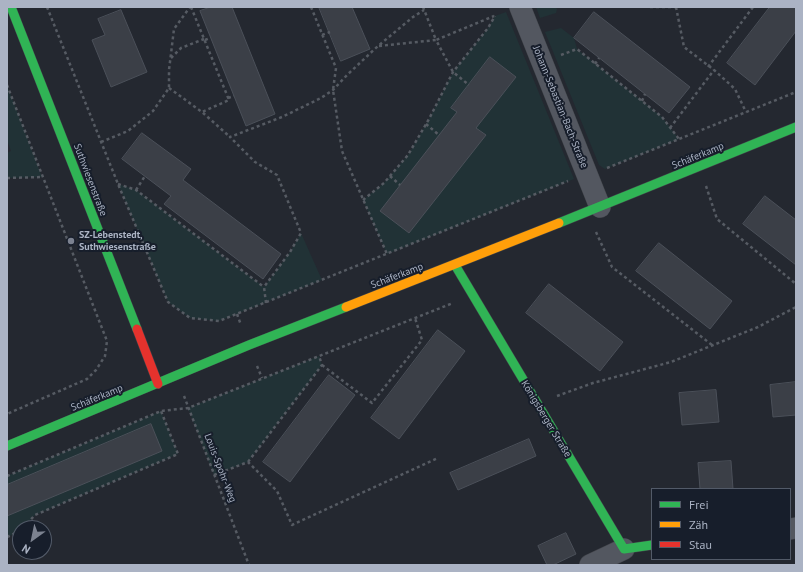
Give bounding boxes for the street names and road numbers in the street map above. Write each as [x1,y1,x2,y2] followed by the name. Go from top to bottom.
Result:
[530,44,590,170] street label: Johann-Sebastian-Bach-Straße
[670,140,726,172] street label: Schäferkamp
[71,142,109,218] street label: Suthwiesenstraße
[369,261,425,291] street label: Schäferkamp
[518,379,574,459] street label: Königsberger Straße
[69,382,125,414] street label: Schäferkamp
[201,432,239,504] street label: Louis-Spohr-Weg

